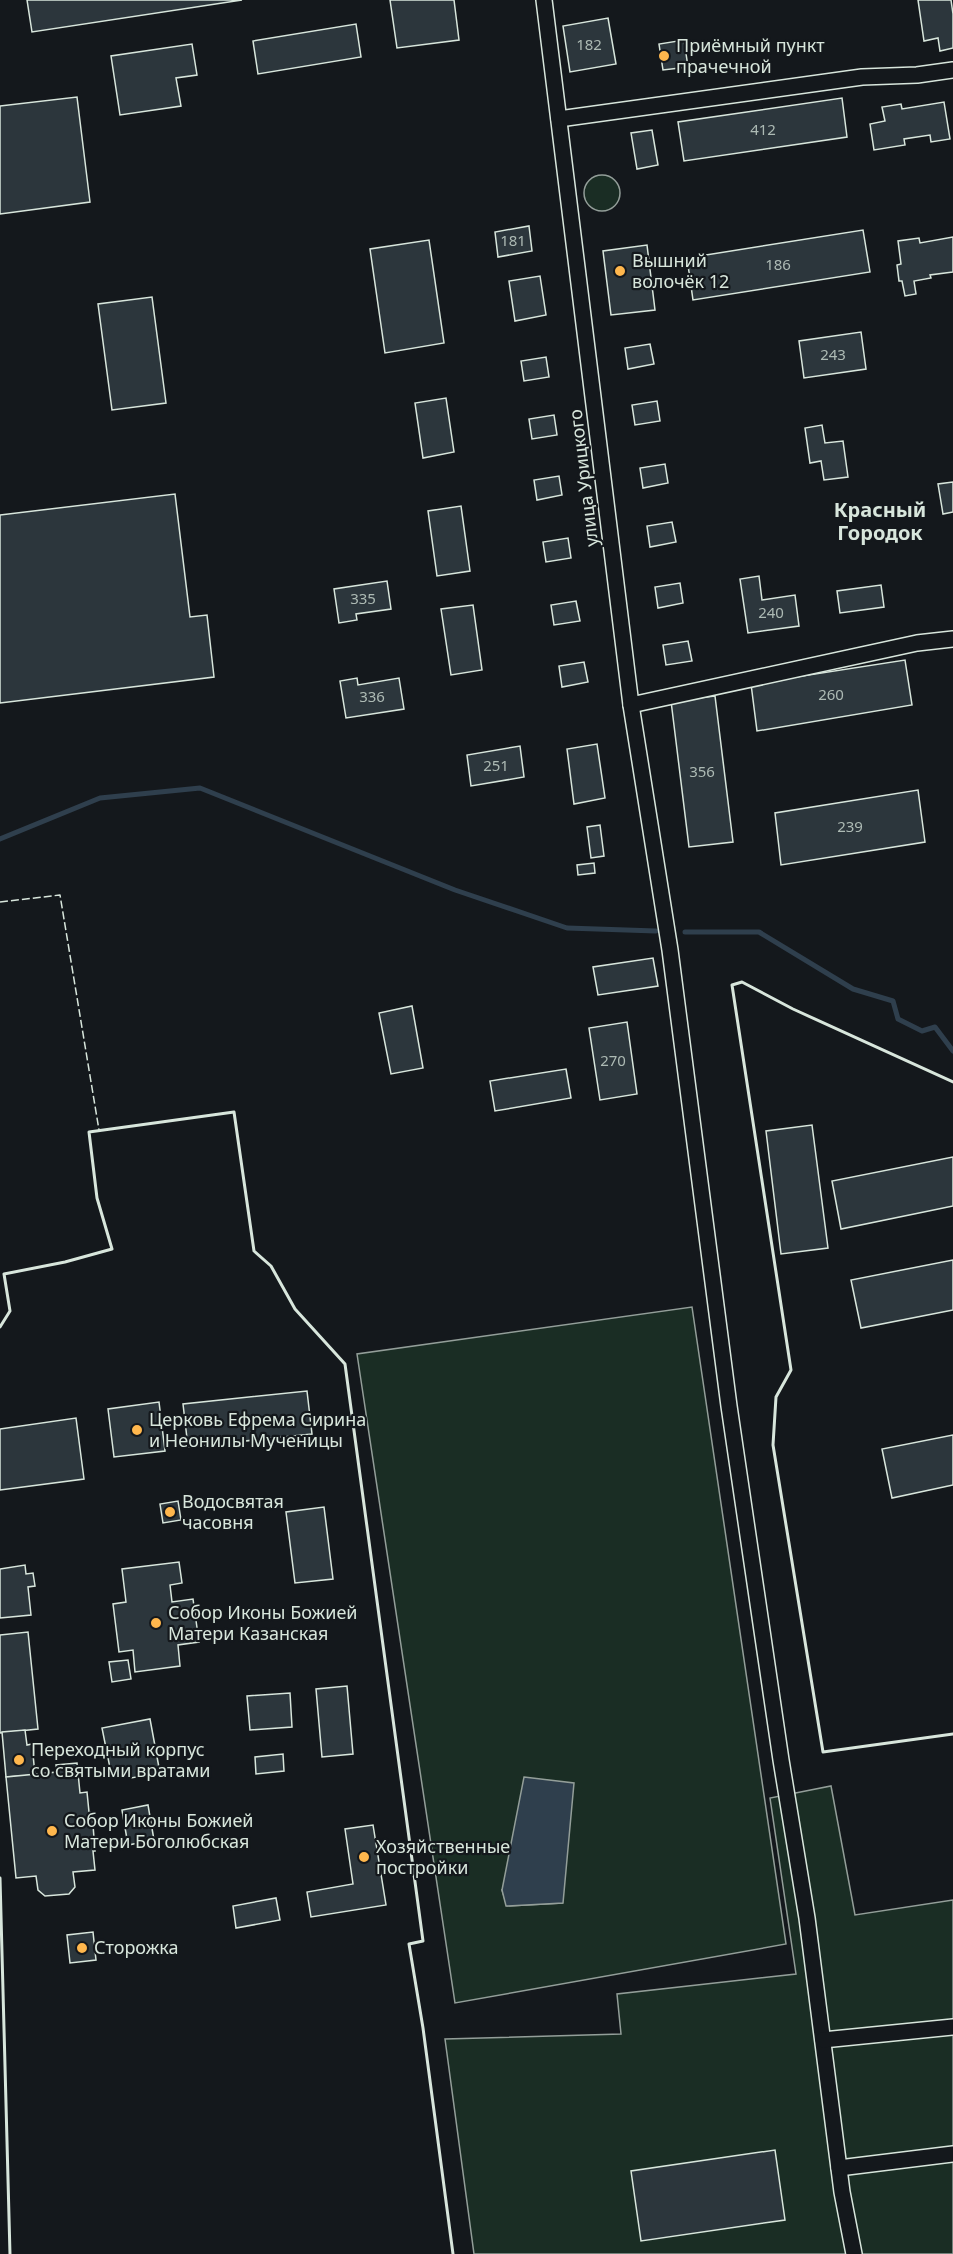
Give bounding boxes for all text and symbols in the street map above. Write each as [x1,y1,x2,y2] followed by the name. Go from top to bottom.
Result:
[676,33,825,78] place label: Приёмный пункт прачечной
[576,34,602,54] house number: 182
[657,49,671,63] marker: Приёмный пункт прачечной
[750,119,776,139] house number: 412
[500,230,526,250] house number: 181
[632,248,729,293] place label: Вышний волочёк 12
[765,254,791,274] house number: 186
[613,264,627,278] marker: Вышний волочёк 12
[820,344,846,364] house number: 243
[563,408,603,548] street label: улица Урицкого
[834,496,926,546] district label: Красный Городок
[350,588,376,608] house number: 335
[758,602,784,622] house number: 240
[818,684,844,704] house number: 260
[359,686,385,706] house number: 336
[483,755,509,775] house number: 251
[689,761,715,781] house number: 356
[837,816,863,836] house number: 239
[600,1050,626,1070] house number: 270
[149,1407,366,1452] place label: Церковь Ефрема Сирина и Неонилы Мученицы
[130,1423,144,1437] marker: Церковь Ефрема Сирина и Неонилы Мученицы
[182,1489,284,1534] place label: Водосвятая часовня
[163,1505,177,1519] marker: Водосвятая часовня
[168,1600,358,1645] place label: Собор Иконы Божией Матери Казанская
[149,1616,163,1630] marker: Собор Иконы Божией Матери Казанская
[31,1737,211,1782] place label: Переходный корпус со святыми вратами
[12,1753,26,1767] marker: Переходный корпус со святыми вратами
[64,1808,254,1853] place label: Собор Иконы Божией Матери Боголюбская
[45,1824,59,1838] marker: Собор Иконы Божией Матери Боголюбская
[376,1834,510,1879] place label: Хозяйственные постройки
[357,1850,371,1864] marker: Хозяйственные постройки
[94,1935,179,1959] place label: Сторожка
[75,1941,89,1955] marker: Сторожка

